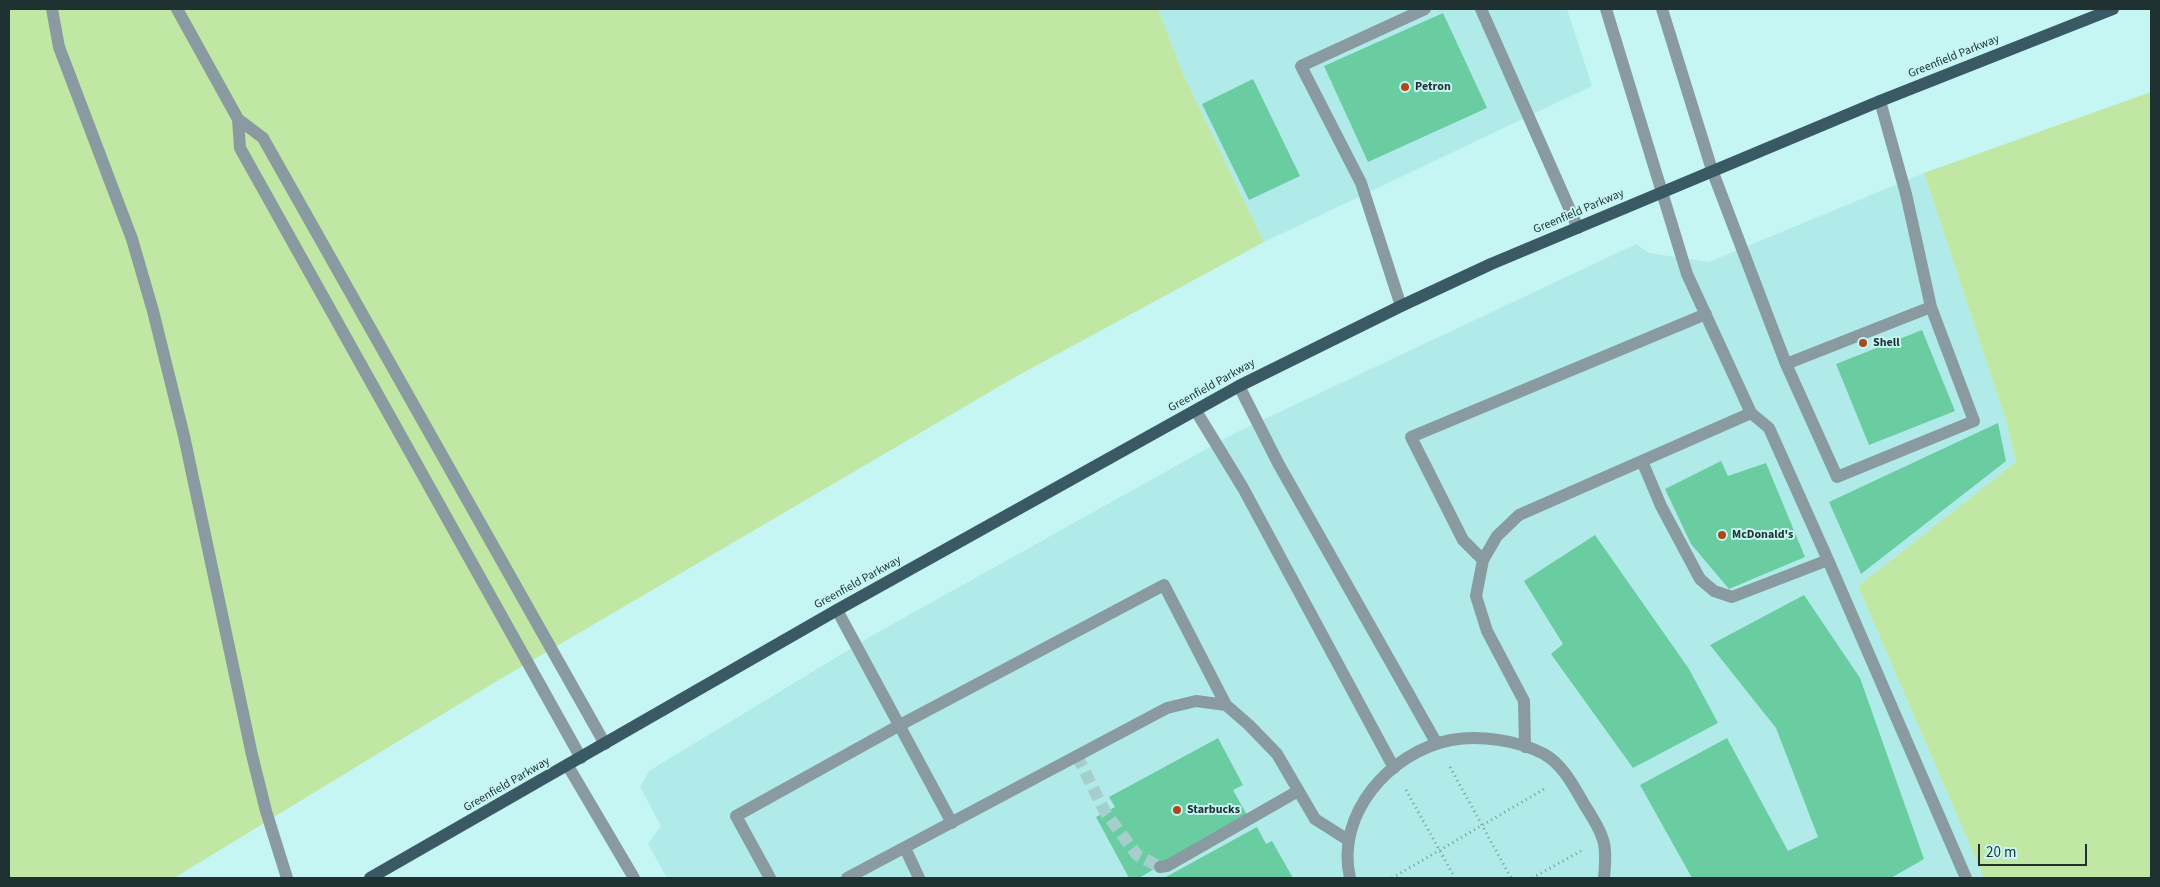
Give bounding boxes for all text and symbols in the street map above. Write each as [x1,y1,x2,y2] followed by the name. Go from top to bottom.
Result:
[1906,32,2002,82] street label: Greenfield Parkway
[1415,80,1451,94] place label: Petron
[1399,81,1411,93] marker: Petron
[1532,186,1626,238] street label: Greenfield Parkway
[1873,336,1900,350] place label: Shell
[1857,337,1869,349] marker: Shell
[1166,356,1258,416] street label: Greenfield Parkway
[1732,528,1793,542] place label: McDonald's
[1716,529,1728,541] marker: McDonald's
[812,553,904,613] street label: Greenfield Parkway
[461,755,553,815] street label: Greenfield Parkway
[1187,803,1240,817] place label: Starbucks
[1171,804,1183,816] marker: Starbucks
[1980,834,2089,866] scale bar
[1986,842,2016,863] text: 20 m

